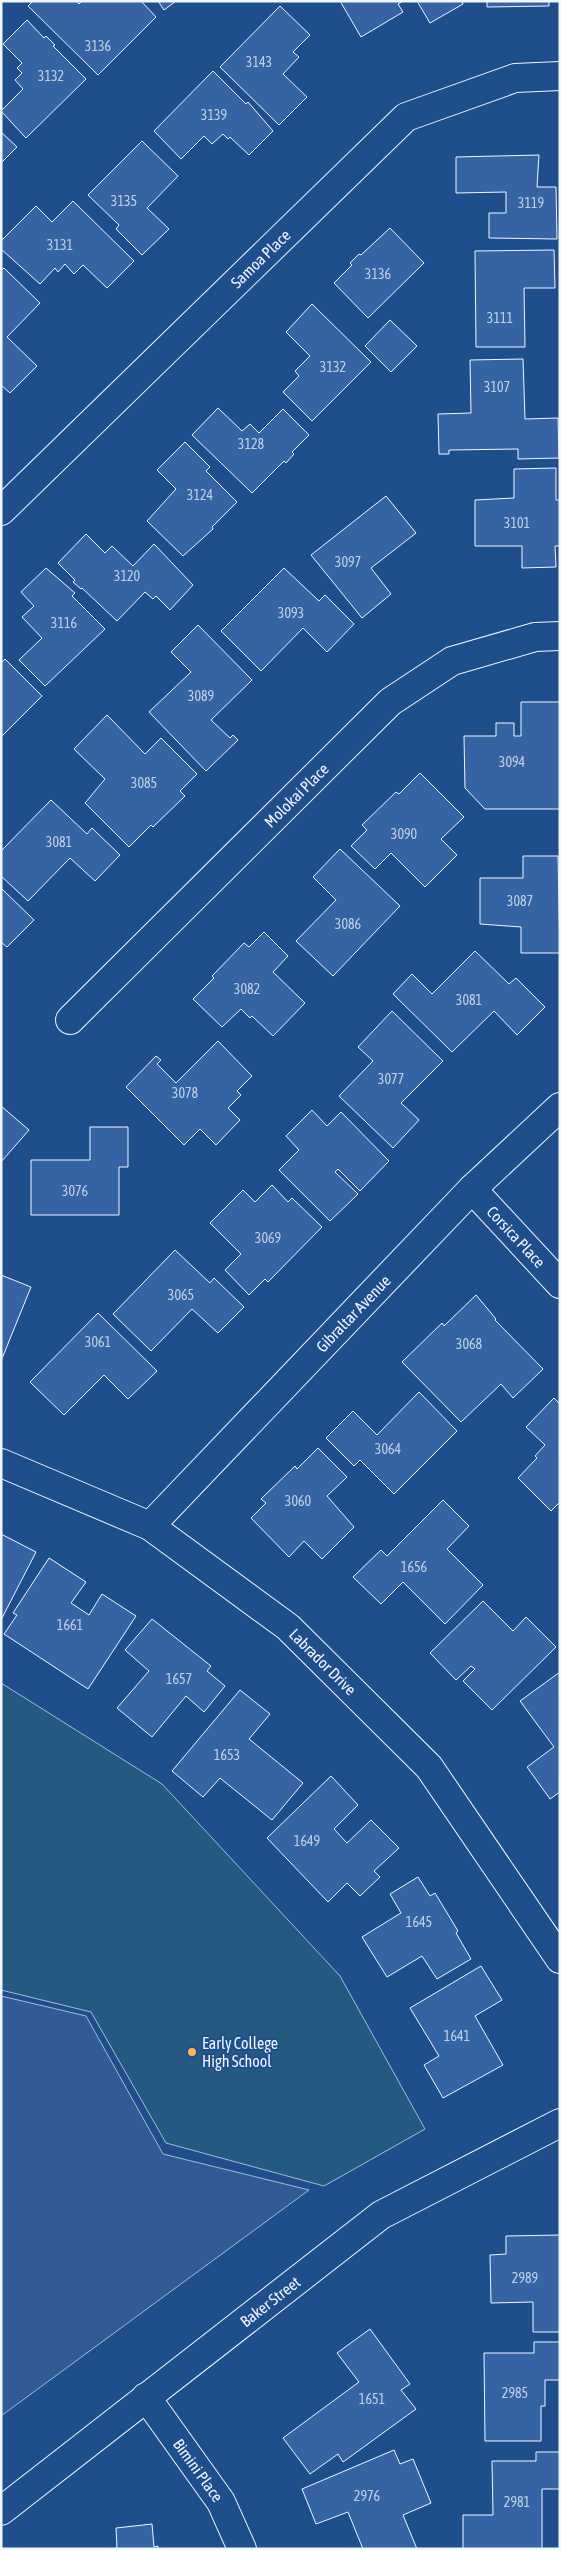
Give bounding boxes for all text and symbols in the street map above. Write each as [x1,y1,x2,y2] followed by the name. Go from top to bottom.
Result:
[85,38,112,54] house number: 3136
[246,54,272,70] house number: 3143
[38,68,64,84] house number: 3132
[201,107,227,123] house number: 3139
[111,193,137,209] house number: 3135
[518,195,544,211] house number: 3119
[227,226,294,291] street label: Samoa Place
[47,237,73,253] house number: 3131
[365,266,392,282] house number: 3136
[487,310,513,326] house number: 3111
[320,359,346,375] house number: 3132
[484,379,510,395] house number: 3107
[238,436,265,452] house number: 3128
[187,487,214,503] house number: 3124
[504,515,530,531] house number: 3101
[335,554,361,570] house number: 3097
[114,568,141,584] house number: 3120
[278,605,304,621] house number: 3093
[51,615,78,631] house number: 3116
[188,688,214,704] house number: 3089
[499,754,526,770] house number: 3094
[260,759,332,831] street label: Molokai Place
[131,775,157,791] house number: 3085
[391,826,418,842] house number: 3090
[46,834,72,850] house number: 3081
[507,893,533,909] house number: 3087
[335,916,362,932] house number: 3086
[234,981,260,997] house number: 3082
[456,992,482,1008] house number: 3081
[378,1071,404,1087] house number: 3077
[172,1085,199,1101] house number: 3078
[62,1183,89,1199] house number: 3076
[483,1202,549,1271] street label: Corsica Place
[255,1230,281,1246] house number: 3069
[312,1271,394,1356] street label: Gibraltar Avenue
[168,1287,194,1303] house number: 3065
[85,1334,111,1350] house number: 3061
[456,1336,483,1352] house number: 3068
[375,1441,402,1457] house number: 3064
[285,1493,312,1509] house number: 3060
[401,1559,428,1575] house number: 1656
[57,1617,83,1633] house number: 1661
[286,1625,360,1698] street label: Labrador Drive
[166,1671,192,1687] house number: 1657
[214,1747,240,1763] house number: 1653
[294,1833,320,1849] house number: 1649
[406,1914,432,1930] house number: 1645
[444,2028,470,2044] house number: 1641
[202,2034,278,2071] place label: Early College High School
[186,2046,198,2058] marker: Early College High School
[512,2270,538,2286] house number: 2989
[236,2272,304,2330] street label: Baker Street
[502,2385,528,2401] house number: 2985
[359,2391,385,2407] house number: 1651
[170,2435,227,2505] street label: Bimini Place
[354,2488,381,2504] house number: 2976
[504,2494,530,2510] house number: 2981

